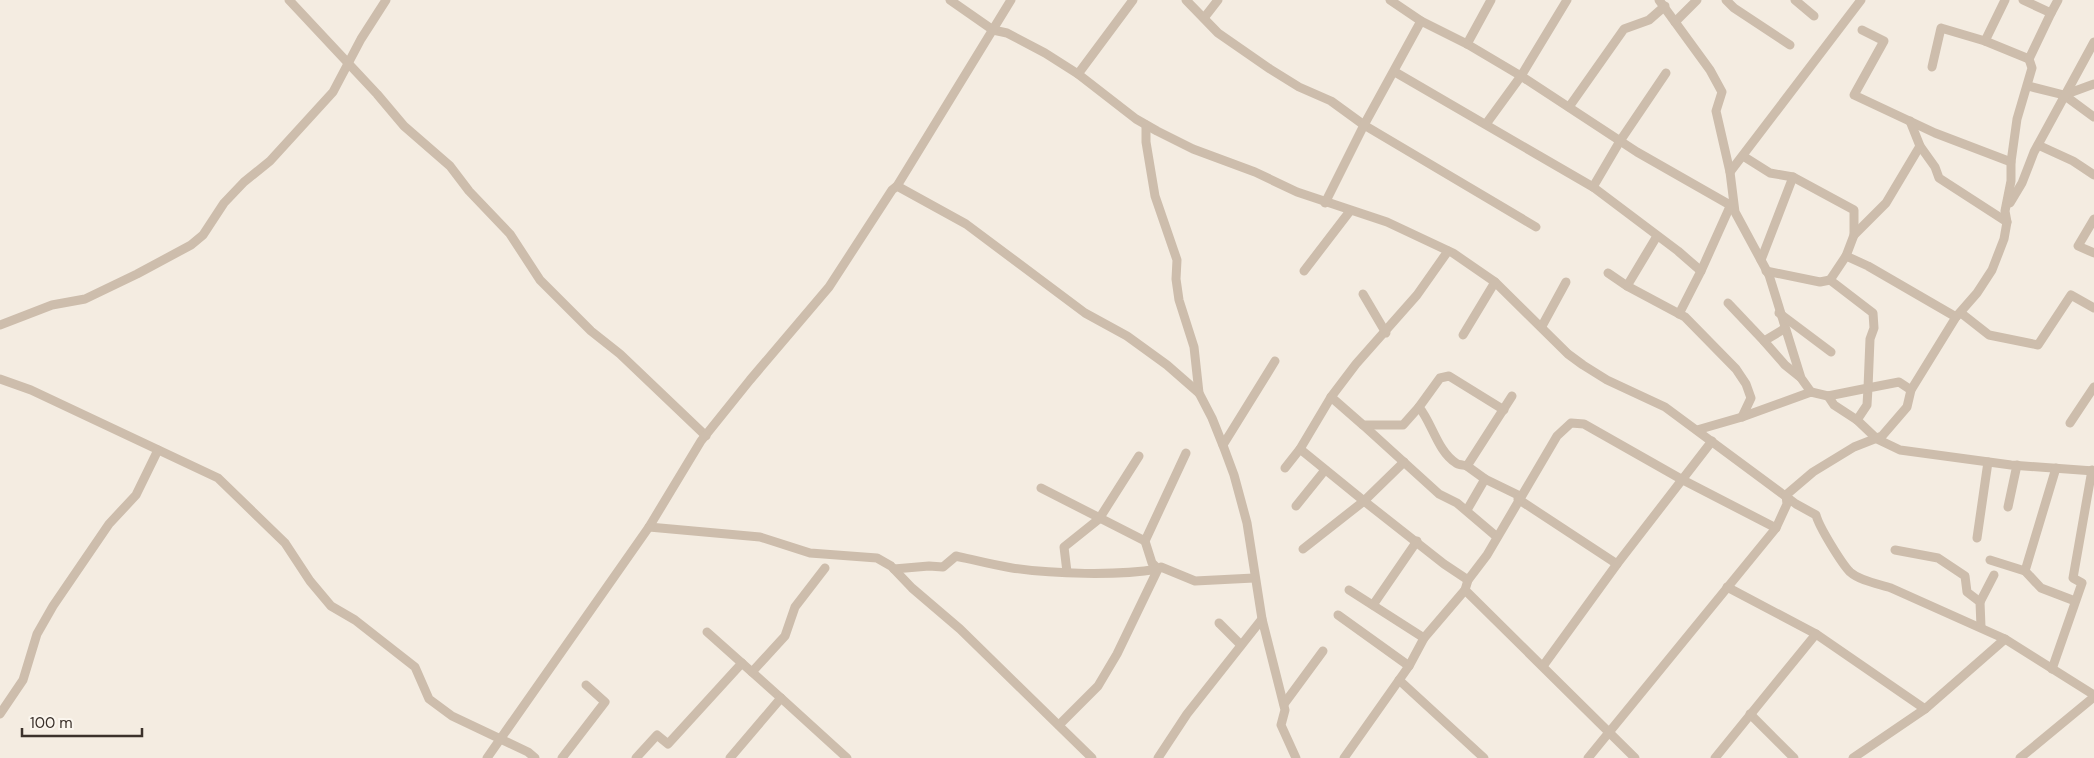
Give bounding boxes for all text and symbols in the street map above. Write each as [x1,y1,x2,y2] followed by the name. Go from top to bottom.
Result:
[22,706,142,738] scale bar
[30,713,73,733] text: 100 m

